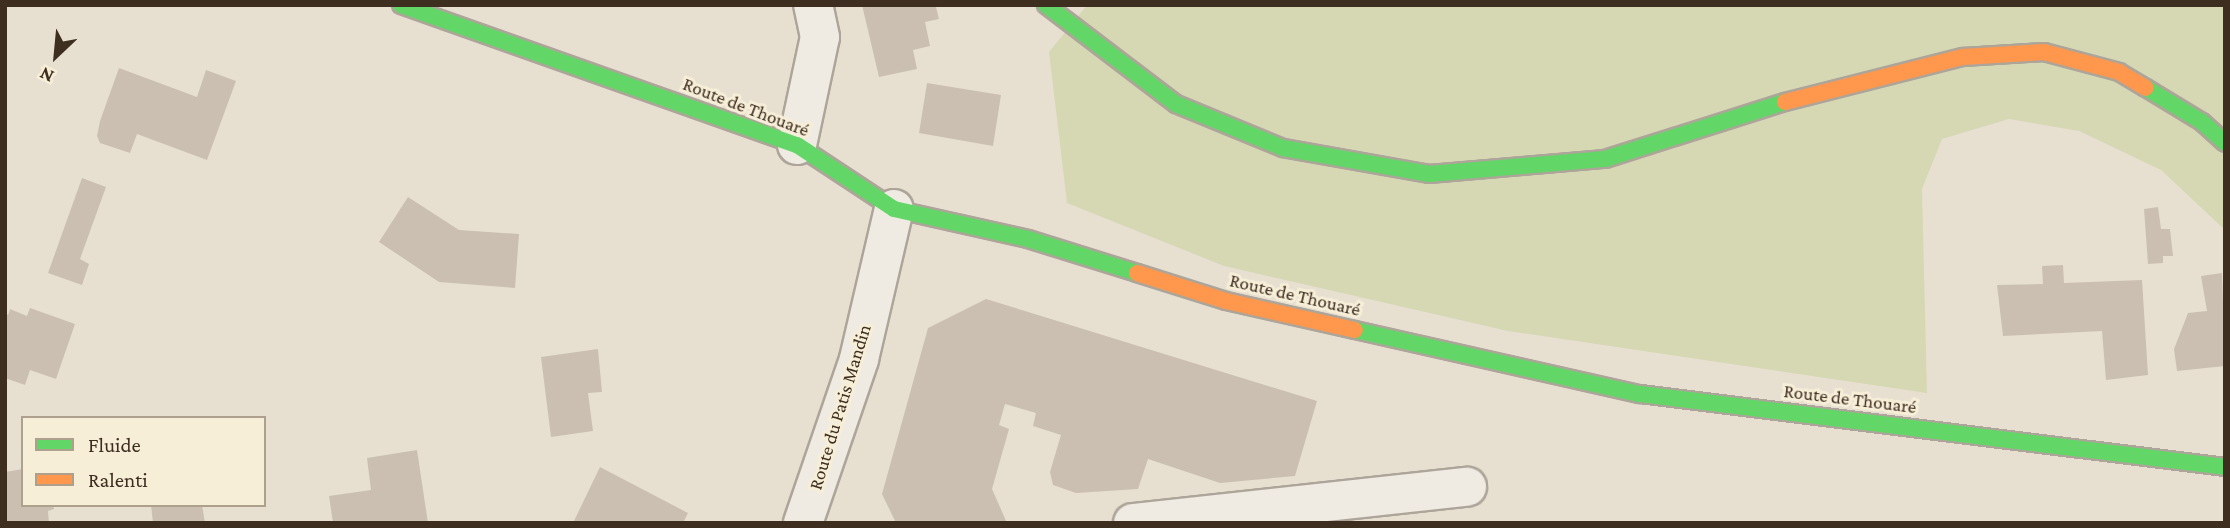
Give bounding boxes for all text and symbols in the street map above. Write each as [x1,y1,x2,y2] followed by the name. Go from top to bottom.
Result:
[21,21,91,91] north arrow
[36,63,57,88] text: N
[680,72,812,142] street label: Route de Thouaré
[1227,269,1363,321] street label: Route de Thouaré
[804,322,876,492] street label: Route du Patis Mandin
[1782,380,1918,418] street label: Route de Thouaré
[21,416,266,507] legend
[88,433,141,457] text: Fluide
[88,468,148,492] text: Ralenti

